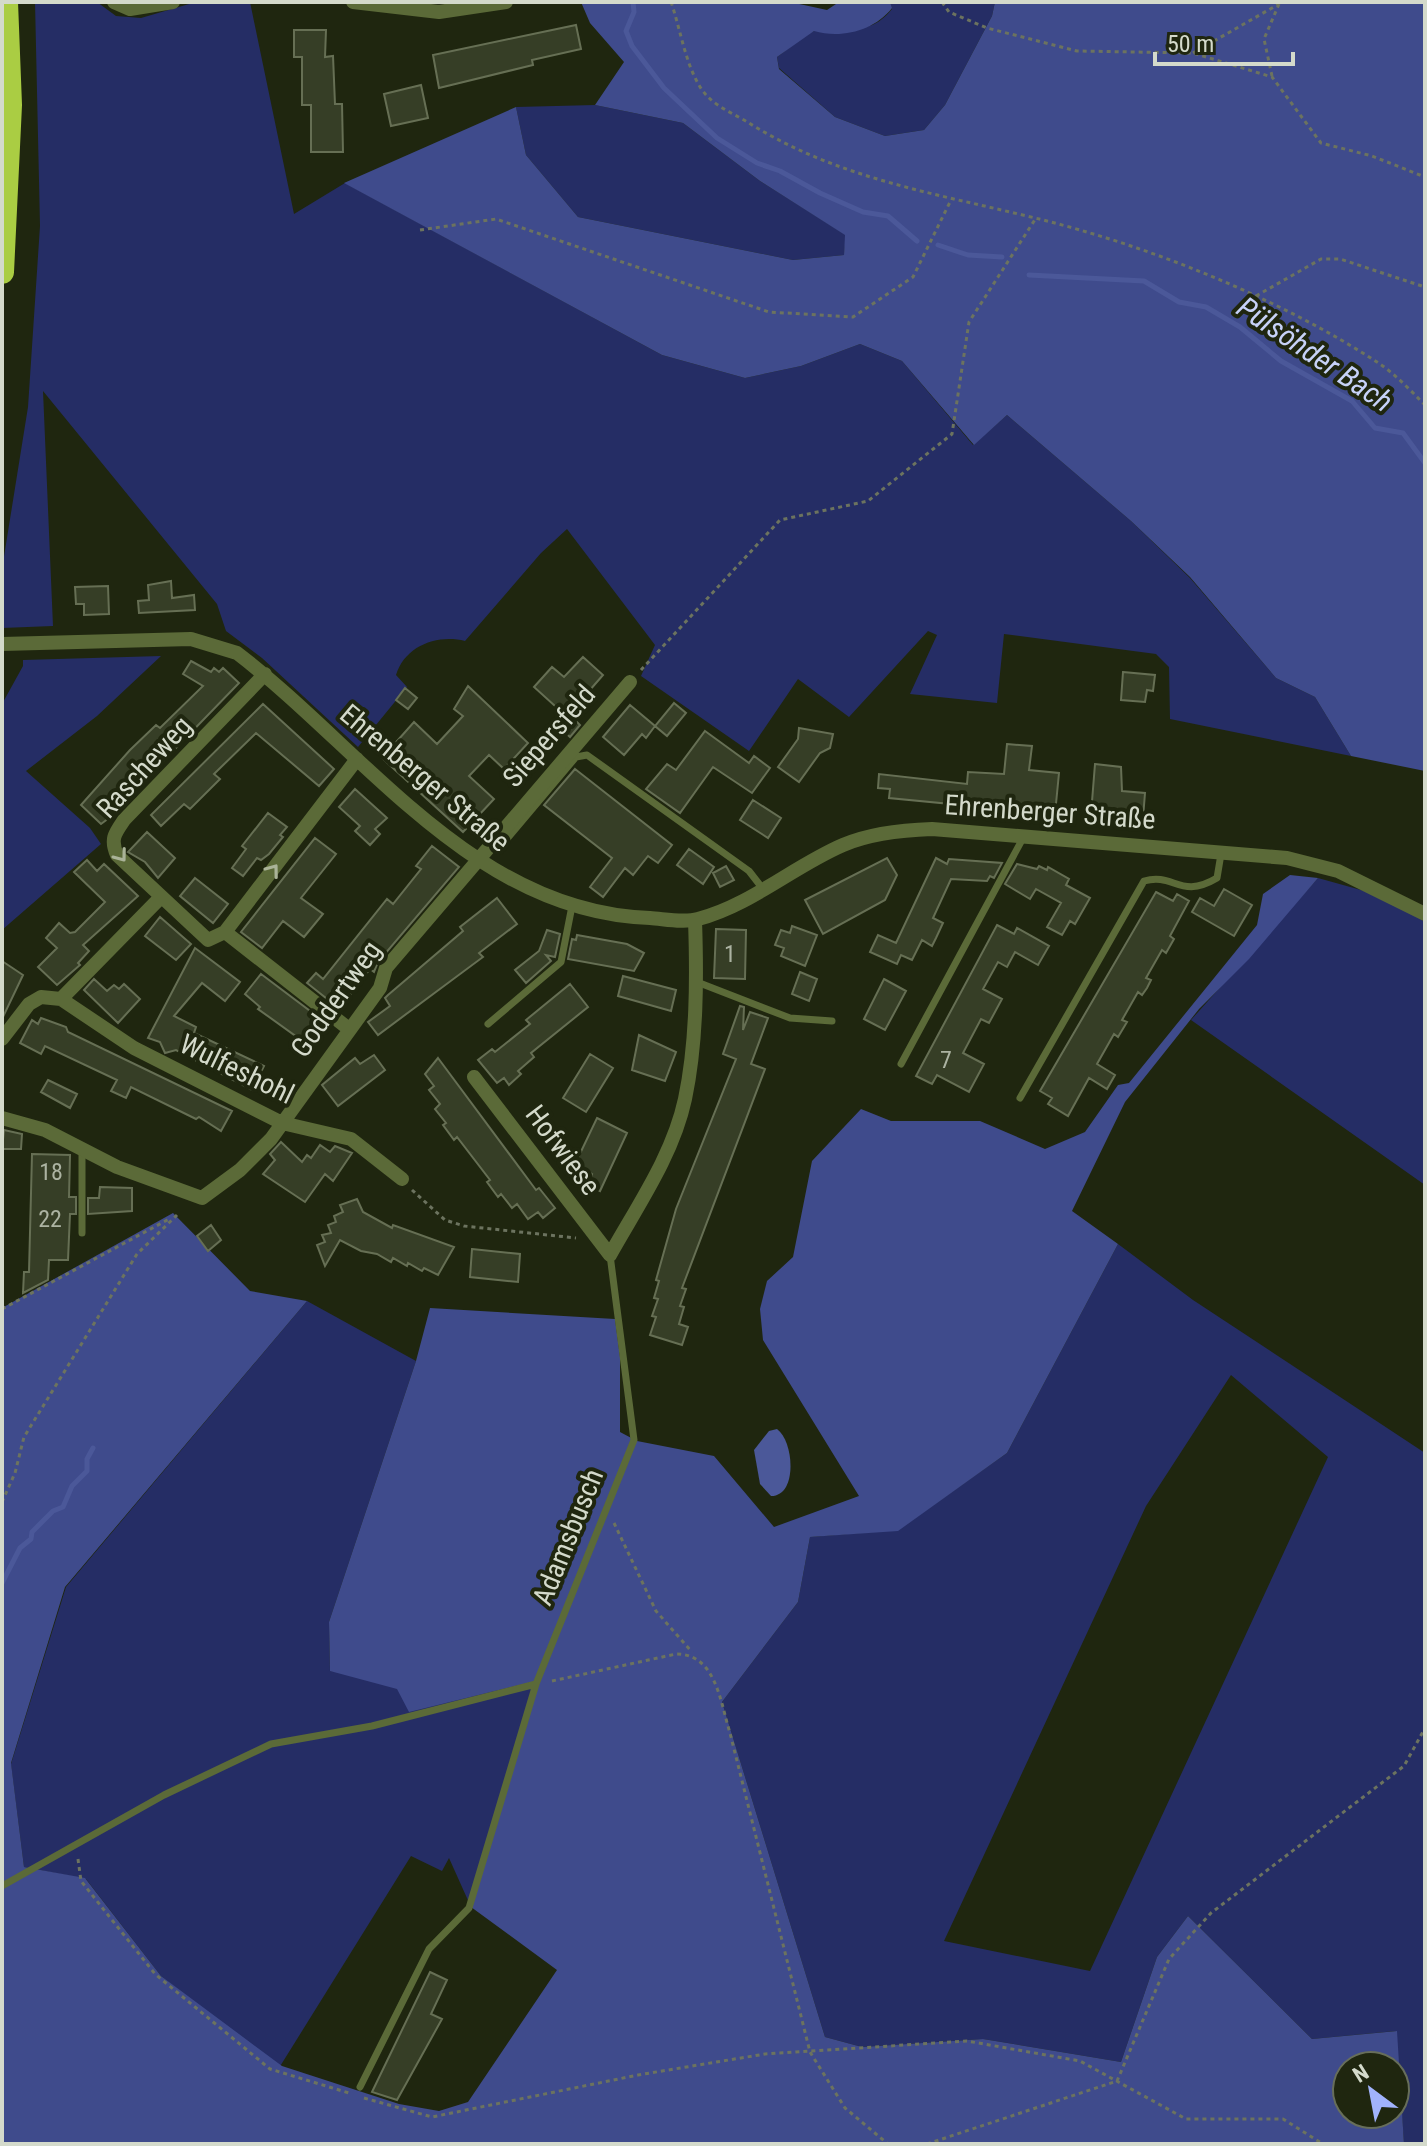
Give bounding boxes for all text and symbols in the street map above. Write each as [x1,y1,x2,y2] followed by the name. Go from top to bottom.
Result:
[1155,16,1293,66] scale bar
[1167,30,1214,58] text: 50 m
[1231,289,1399,419] water label: Pülsöhder Bach
[496,678,602,794] street label: Siepersfeld
[333,697,517,859] street label: Ehrenberger Straße
[90,709,198,825] street label: Rascheweg
[943,788,1157,836] street label: Ehrenberger Straße
[111,847,126,862] one-way arrow
[263,864,277,879] one-way arrow
[284,935,388,1063] street label: Goddertweg
[724,940,736,968] house number: 1
[174,1027,300,1111] street label: Wulfeshohl
[940,1046,952,1074] house number: 7
[519,1099,607,1201] street label: Hofwiese
[39,1158,63,1186] house number: 18
[38,1205,62,1233] house number: 22
[526,1464,610,1610] street label: Adamsbusch
[1331,2050,1411,2130] north arrow
[1348,2059,1373,2088] text: N

